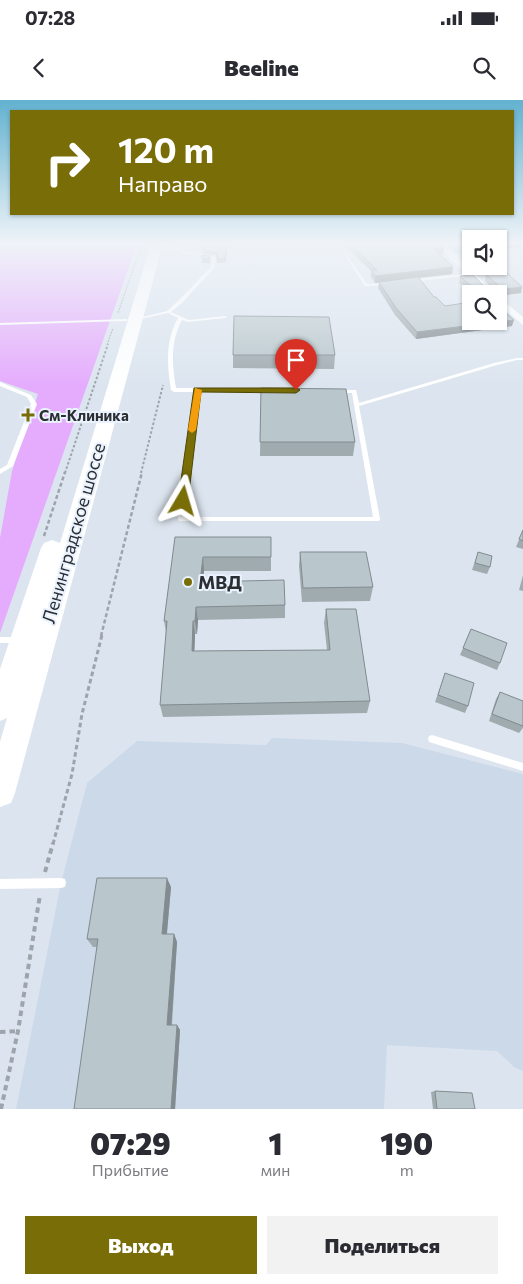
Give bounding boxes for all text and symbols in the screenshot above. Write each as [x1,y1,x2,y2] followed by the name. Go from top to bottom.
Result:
[25,6,75,29] text: 07:28
[25,54,53,82] icon: back
[224,54,299,81] text: Beeline
[470,54,498,82] icon: search
[118,127,214,170] text: 120 m
[35,130,100,195] icon: right
[118,170,208,197] text: Направо
[462,230,507,330] map controls
[462,230,507,275] button: sound
[462,285,507,330] button: search
[275,339,317,390] pin
[282,346,310,374] icon: arrive
[39,406,129,424] place label: См-Клиника
[21,408,35,422] marker: См-Клиника
[37,440,109,626] street label: Ленинградское шоссе
[156,474,208,526] position arrow
[198,571,242,593] place label: МВД
[182,576,194,588] marker: МВД
[90,1124,171,1161] text: 07:29
[268,1124,282,1161] text: 1
[380,1124,433,1161] text: 190
[92,1160,169,1179] text: Прибытие
[261,1160,290,1179] text: мин
[400,1160,414,1179] text: m
[25,1216,257,1274] button: Выход
[267,1216,498,1274] button: Поделиться

